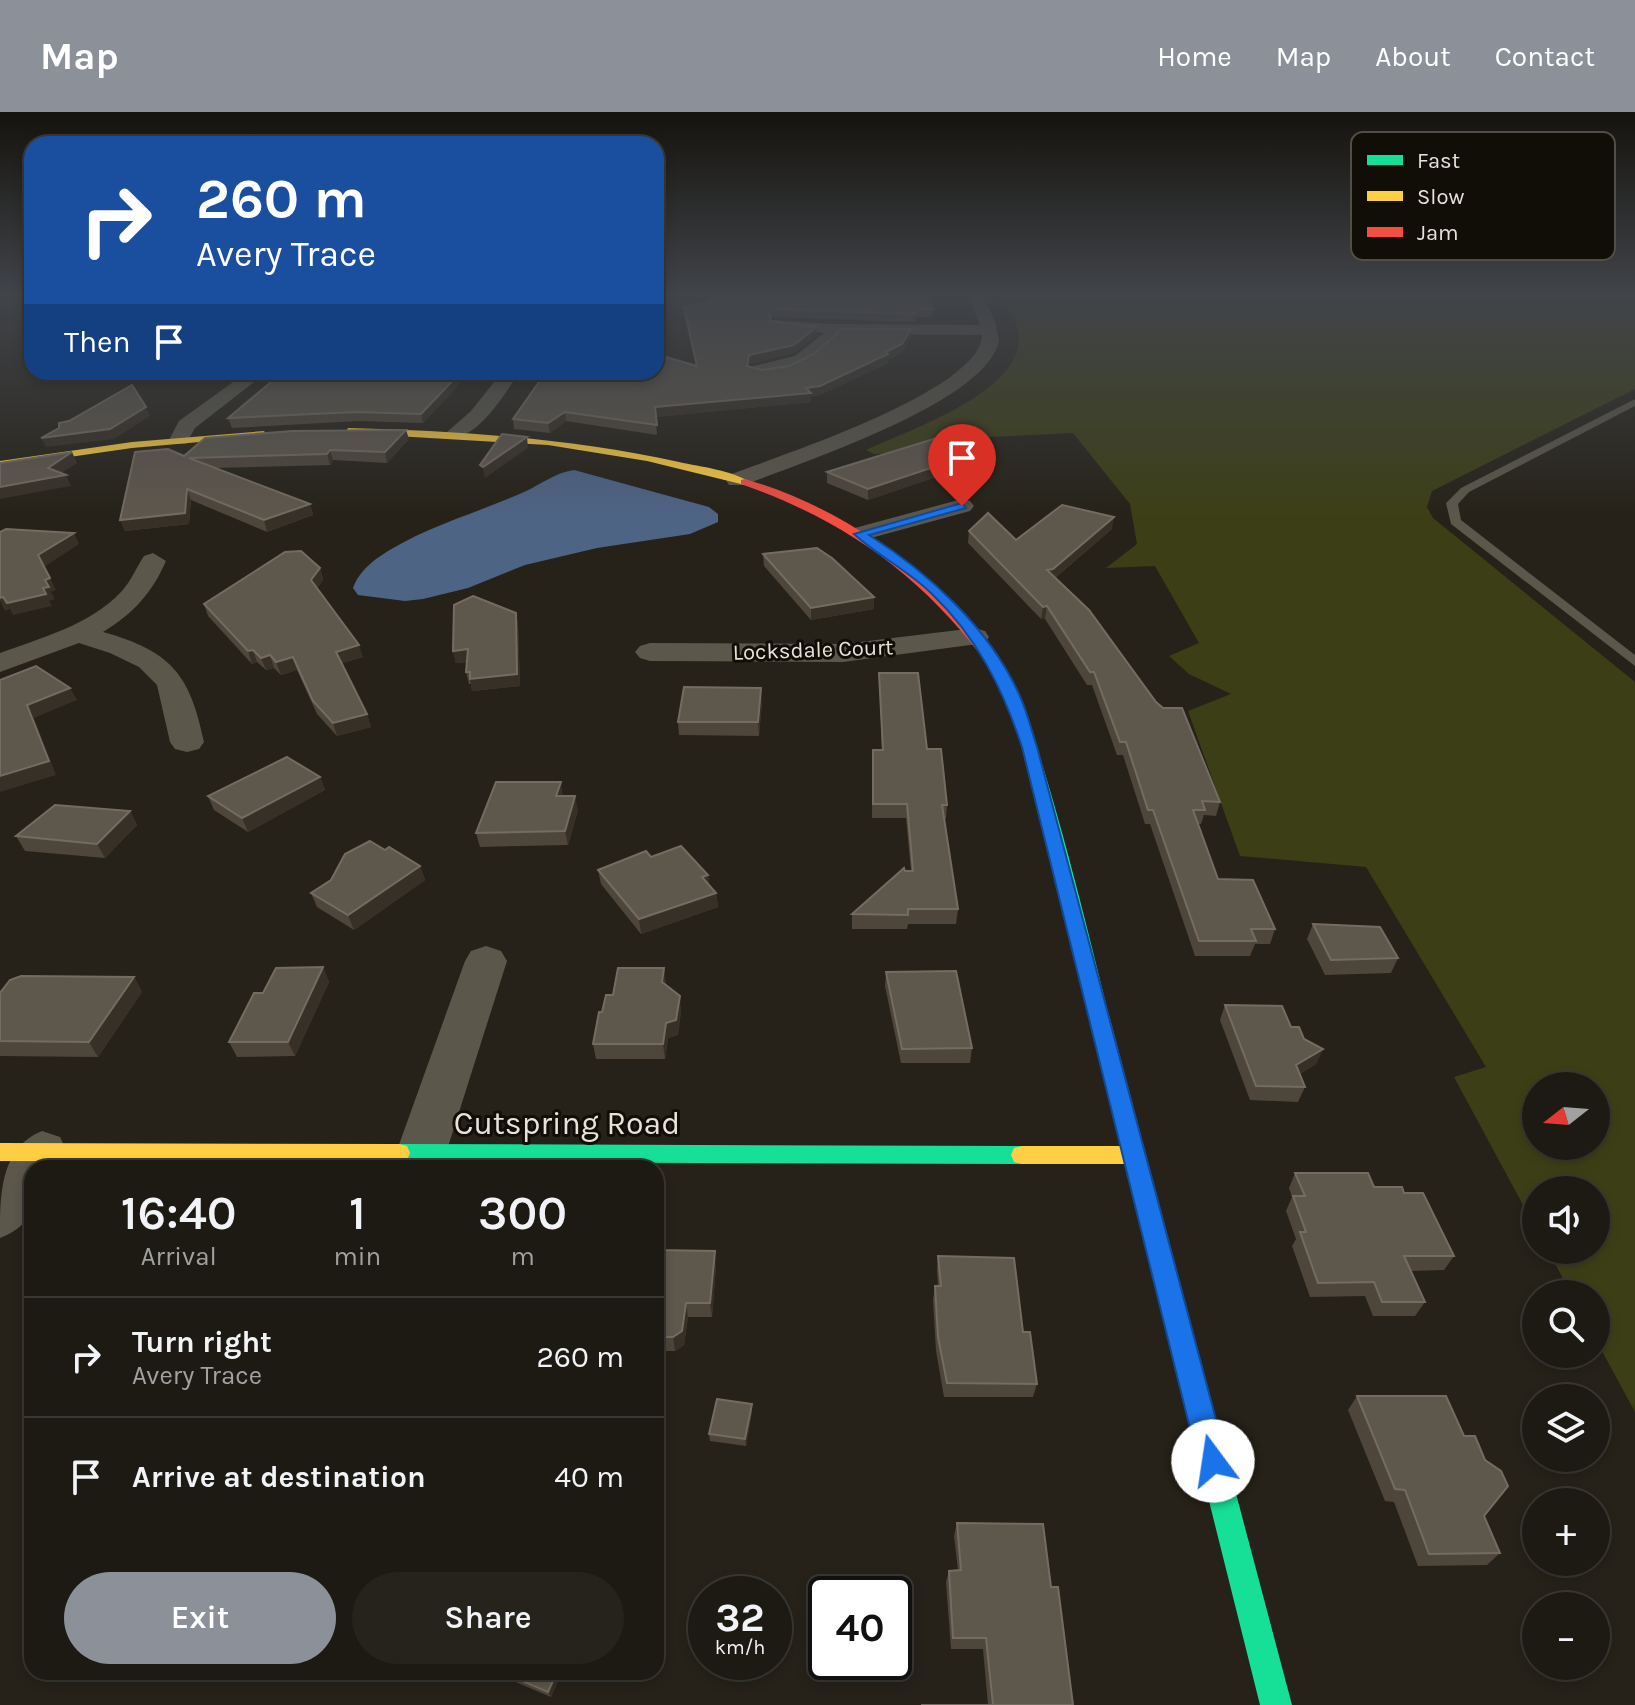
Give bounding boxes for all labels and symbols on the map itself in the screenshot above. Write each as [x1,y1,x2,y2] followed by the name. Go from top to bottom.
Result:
[1351,132,1615,260] legend
[1417,148,1460,174] text: Fast
[1417,184,1464,210] text: Slow
[1417,220,1459,246] text: Jam
[928,424,996,506] pin
[732,634,894,666] street label: Locksdale Court
[1522,1072,1610,1160] north arrow
[454,1105,680,1142] street label: Cutspring Road
[1171,1419,1255,1503] position arrow
[808,1576,912,1680] speed limit sign: 40

